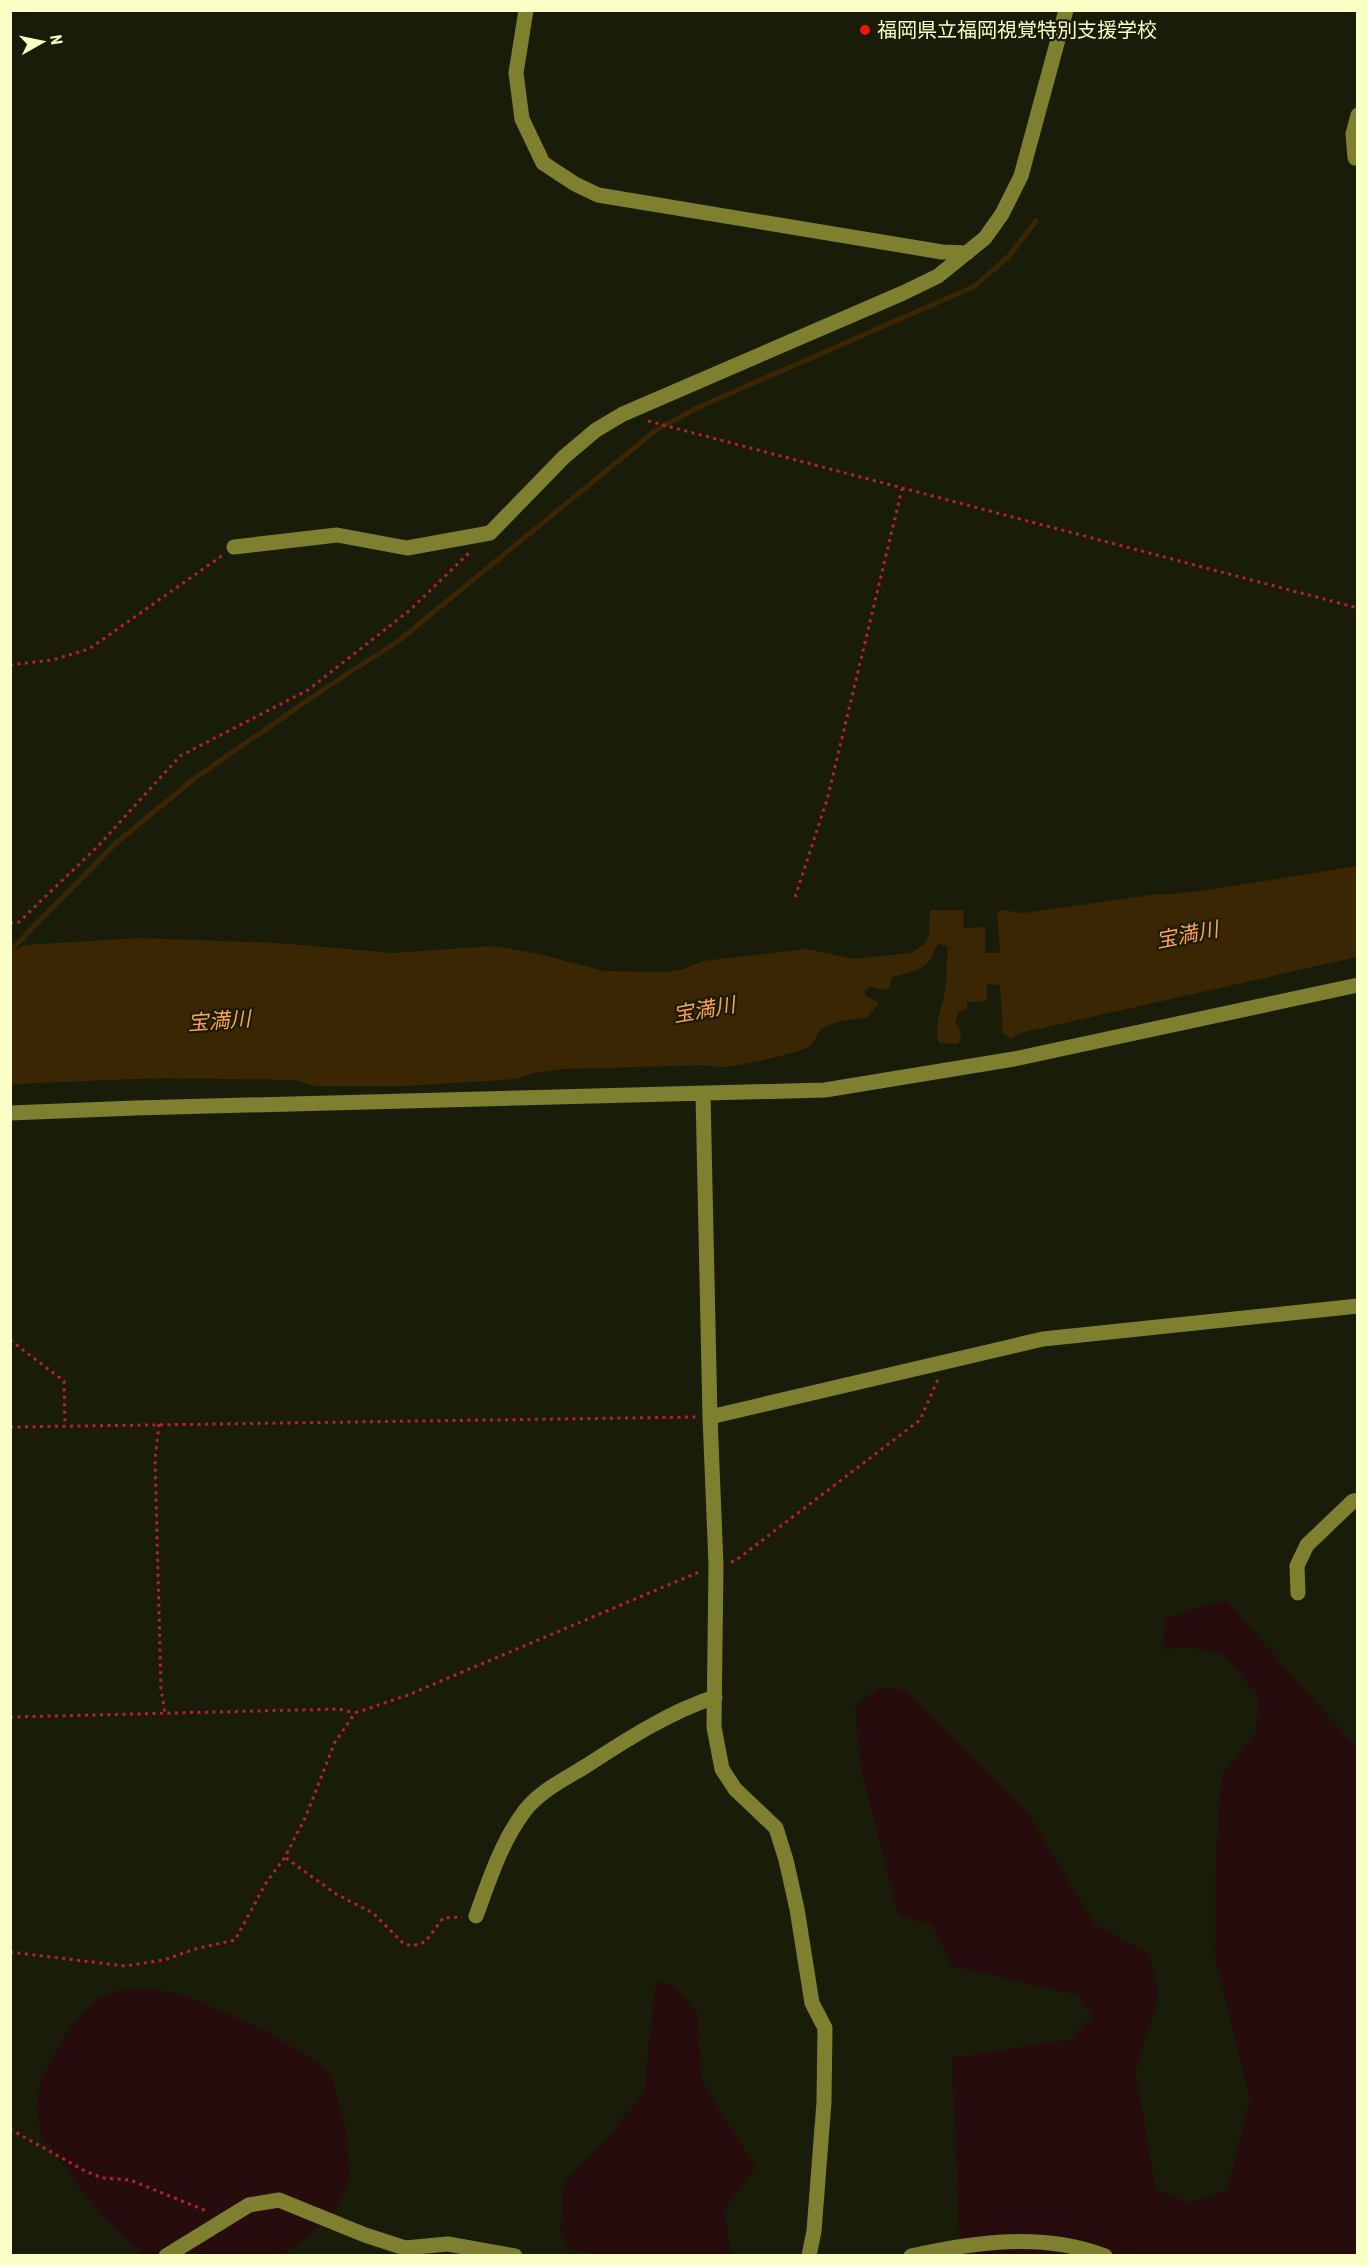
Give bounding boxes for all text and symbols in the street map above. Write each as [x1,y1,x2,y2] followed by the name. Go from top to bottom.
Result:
[12,12,72,72] north arrow
[877,18,1157,42] place label: 福岡県立福岡視覚特別支援学校
[858,23,872,37] marker: 福岡県立福岡視覚特別支援学校
[46,33,66,46] text: N
[1154,917,1222,953] water label: 宝満川
[671,992,739,1027] water label: 宝満川
[187,1007,253,1035] water label: 宝満川

